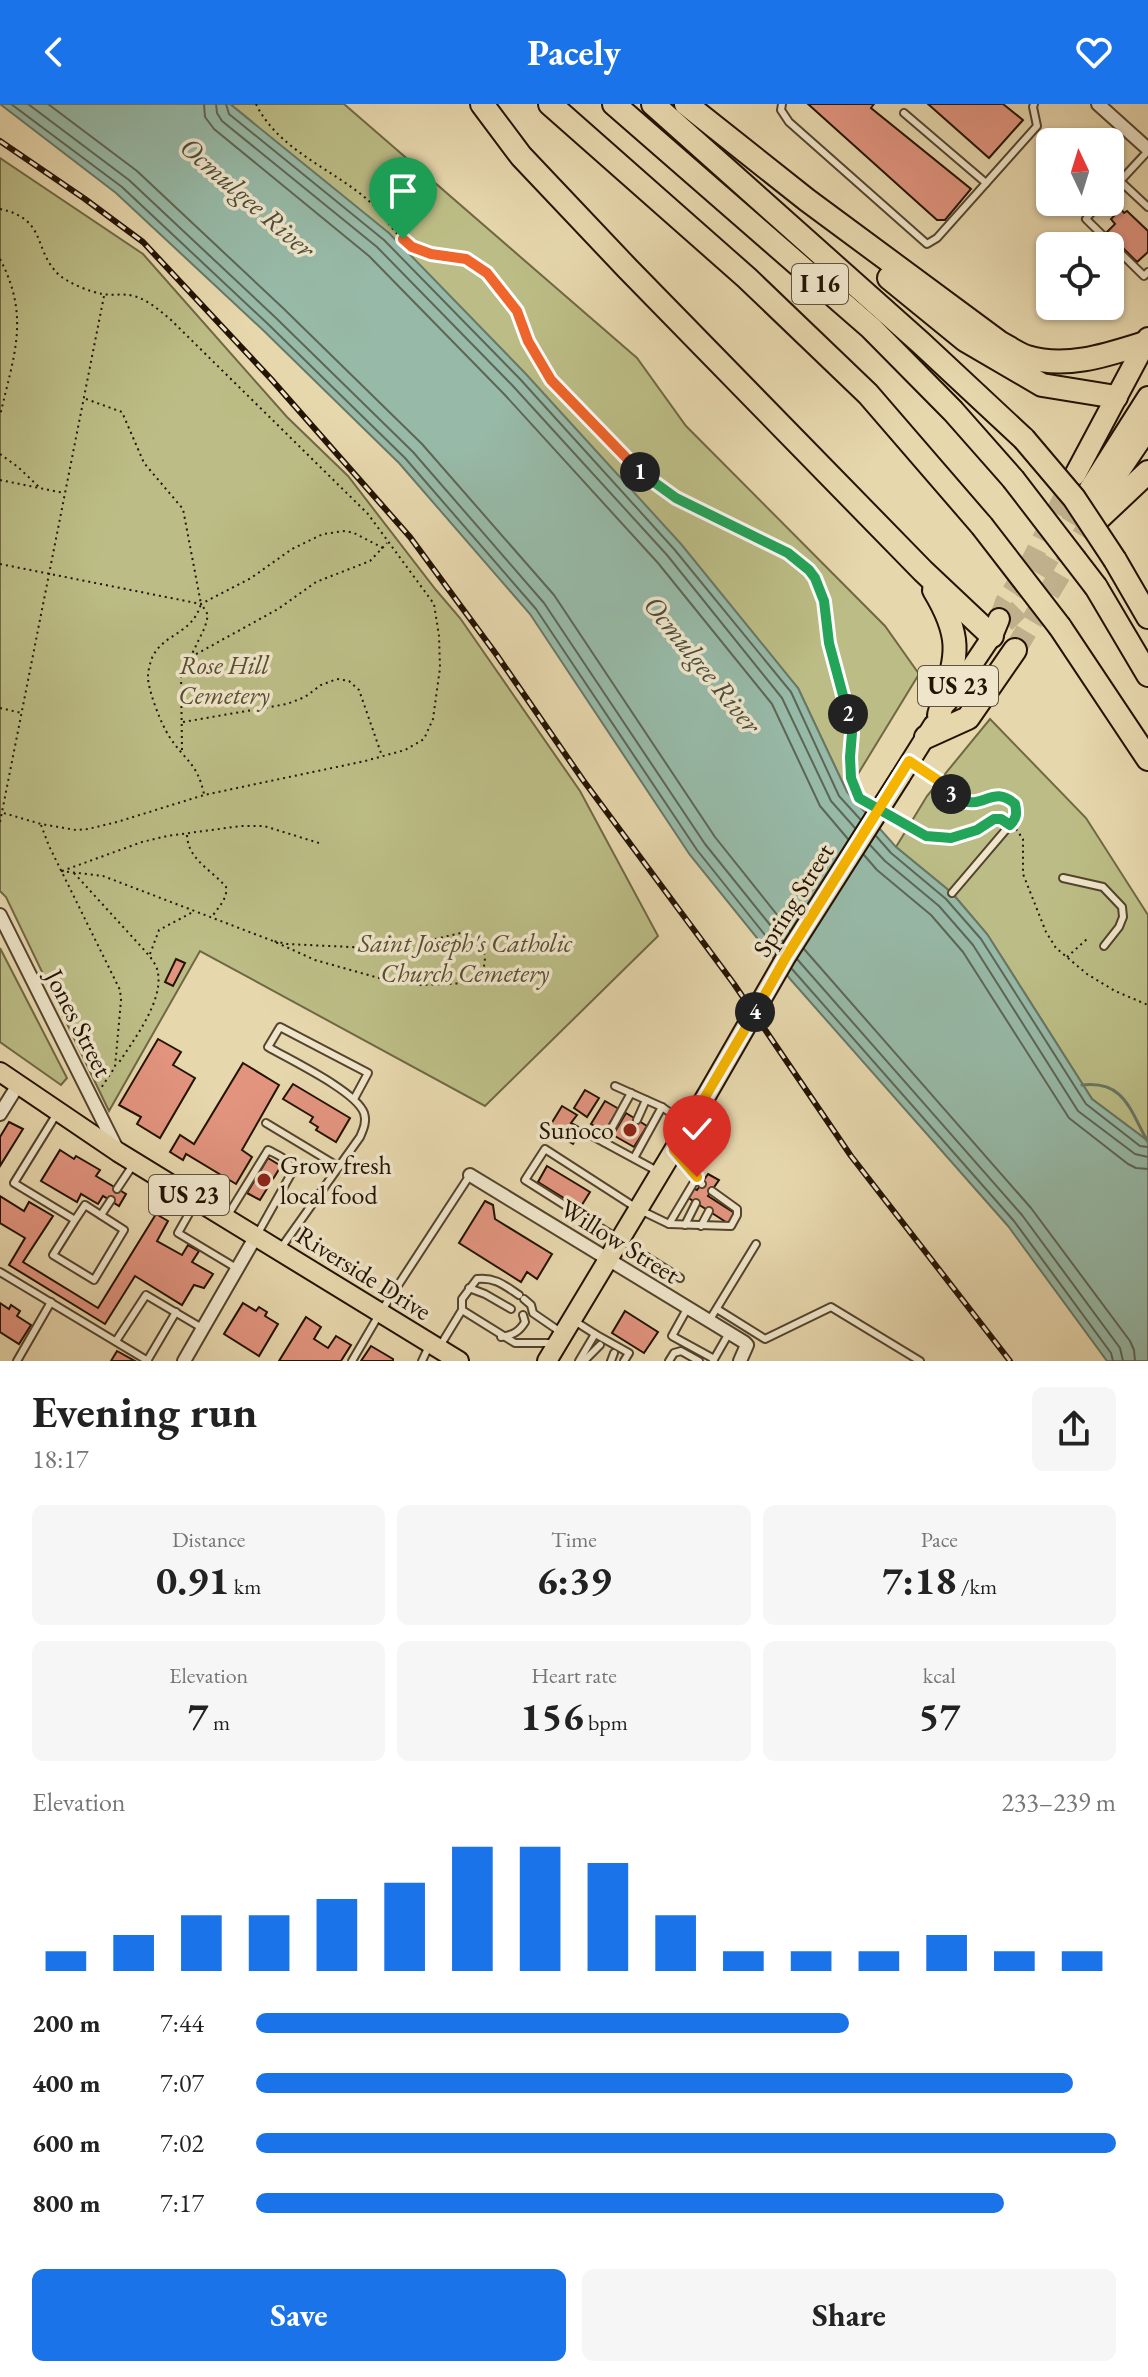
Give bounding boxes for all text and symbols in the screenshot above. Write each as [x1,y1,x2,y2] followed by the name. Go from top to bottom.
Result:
[527,29,621,76] text: Pacely
[32,30,76,74] icon: back
[1072,30,1116,74] icon: heart
[1036,128,1124,216] north arrow
[1036,128,1124,320] map controls
[173,129,324,266] water label: Ocmulgee River
[369,157,437,239] pin
[381,169,425,213] icon: arrive
[1036,232,1124,320] button: locate
[792,264,848,304] road number: I 16
[620,452,660,492] pin: 1
[634,457,646,486] text: 1
[636,588,770,741] water label: Ocmulgee River
[178,648,270,712] park label: Rose Hill Cemetery
[918,666,998,706] road number: US 23
[828,694,868,734] pin: 2
[842,699,854,728] text: 2
[931,774,971,814] pin: 3
[945,779,957,808] text: 3
[745,837,841,963] street label: Spring Street
[357,926,573,990] park label: Saint Joseph's Catholic Church Cemetery
[37,962,121,1083] street label: Jones Street
[735,992,775,1032] pin: 4
[749,997,761,1026] text: 4
[663,1095,731,1177] pin
[675,1107,719,1151] icon: check
[539,1113,614,1147] place label: Sunoco
[621,1121,639,1139] marker: Sunoco
[280,1148,392,1212] place label: Grow fresh local food
[255,1171,273,1189] marker: Grow fresh local food
[149,1175,229,1215] road number: US 23
[554,1191,686,1291] street label: Willow Street
[290,1218,438,1328] street label: Riverside Drive
[32,1383,257,1440] text: Evening run
[1032,1387,1116,1471] button: share
[32,1442,88,1476] text: 18:17
[172,1525,245,1554] text: Distance
[551,1525,597,1554] text: Time
[921,1525,958,1554] text: Pace
[156,1554,229,1606] text: 0.91
[537,1554,611,1606] text: 6:39
[882,1554,956,1606] text: 7:18
[229,1572,261,1601] text: km
[956,1572,997,1601] text: /km
[169,1661,248,1690] text: Elevation
[531,1661,617,1690] text: Heart rate
[923,1661,956,1690] text: kcal
[187,1690,208,1742] text: 7
[520,1690,584,1742] text: 156
[918,1690,960,1742] text: 57
[208,1708,230,1737] text: m
[584,1708,628,1737] text: bpm
[32,1785,126,1819] text: Elevation
[1001,1785,1116,1819] text: 233–239 m
[32,2006,100,2040] text: 200 m
[160,2006,204,2040] text: 7:44
[32,2066,100,2100] text: 400 m
[160,2066,204,2100] text: 7:07
[32,2126,100,2160] text: 600 m
[160,2126,204,2160] text: 7:02
[32,2186,100,2220] text: 800 m
[160,2186,204,2220] text: 7:17
[32,2269,566,2361] button: Save
[582,2269,1116,2361] button: Share

